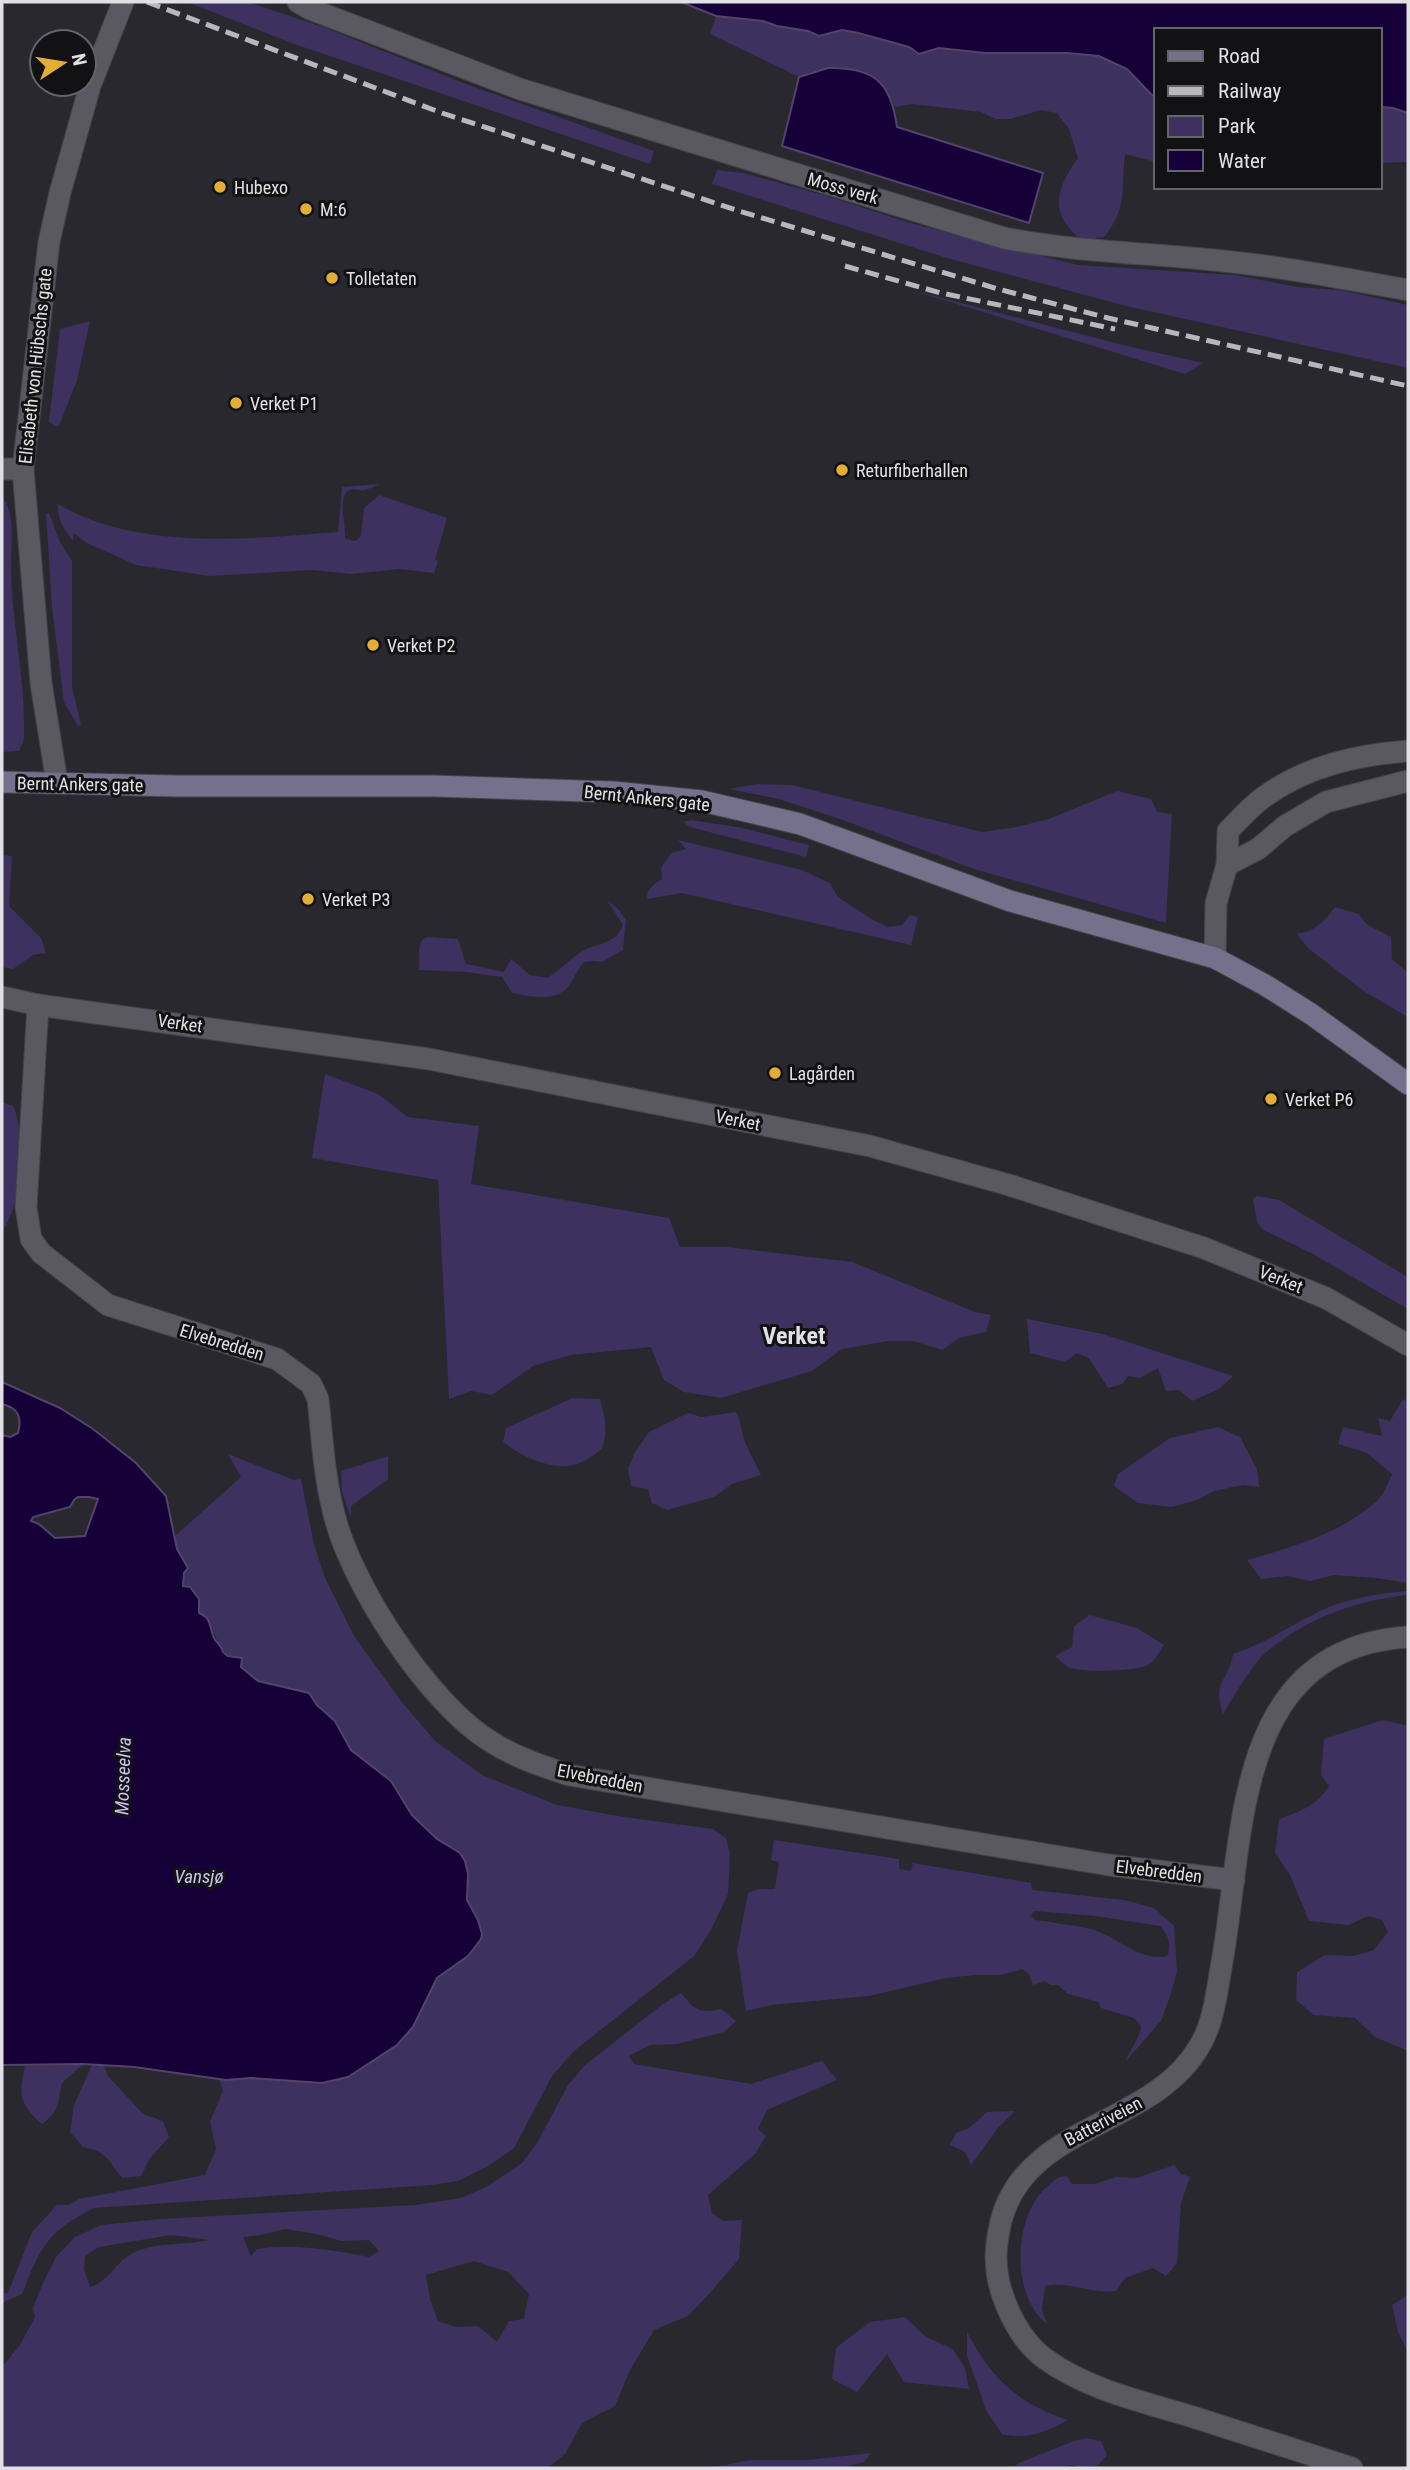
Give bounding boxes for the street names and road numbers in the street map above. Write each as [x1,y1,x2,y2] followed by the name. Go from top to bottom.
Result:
[805,168,881,208] street label: Moss verk
[14,267,56,465] street label: Elisabeth von Hübschs gate
[17,772,143,796] street label: Bernt Ankers gate
[583,781,711,815] street label: Bernt Ankers gate
[156,1009,204,1037] street label: Verket
[714,1105,762,1135] street label: Verket
[1256,1261,1306,1297] street label: Verket
[177,1319,267,1365] street label: Elvebredden
[555,1759,645,1797] street label: Elvebredden
[1115,1855,1203,1887] street label: Elvebredden
[1061,2092,1145,2150] street label: Batteriveien

